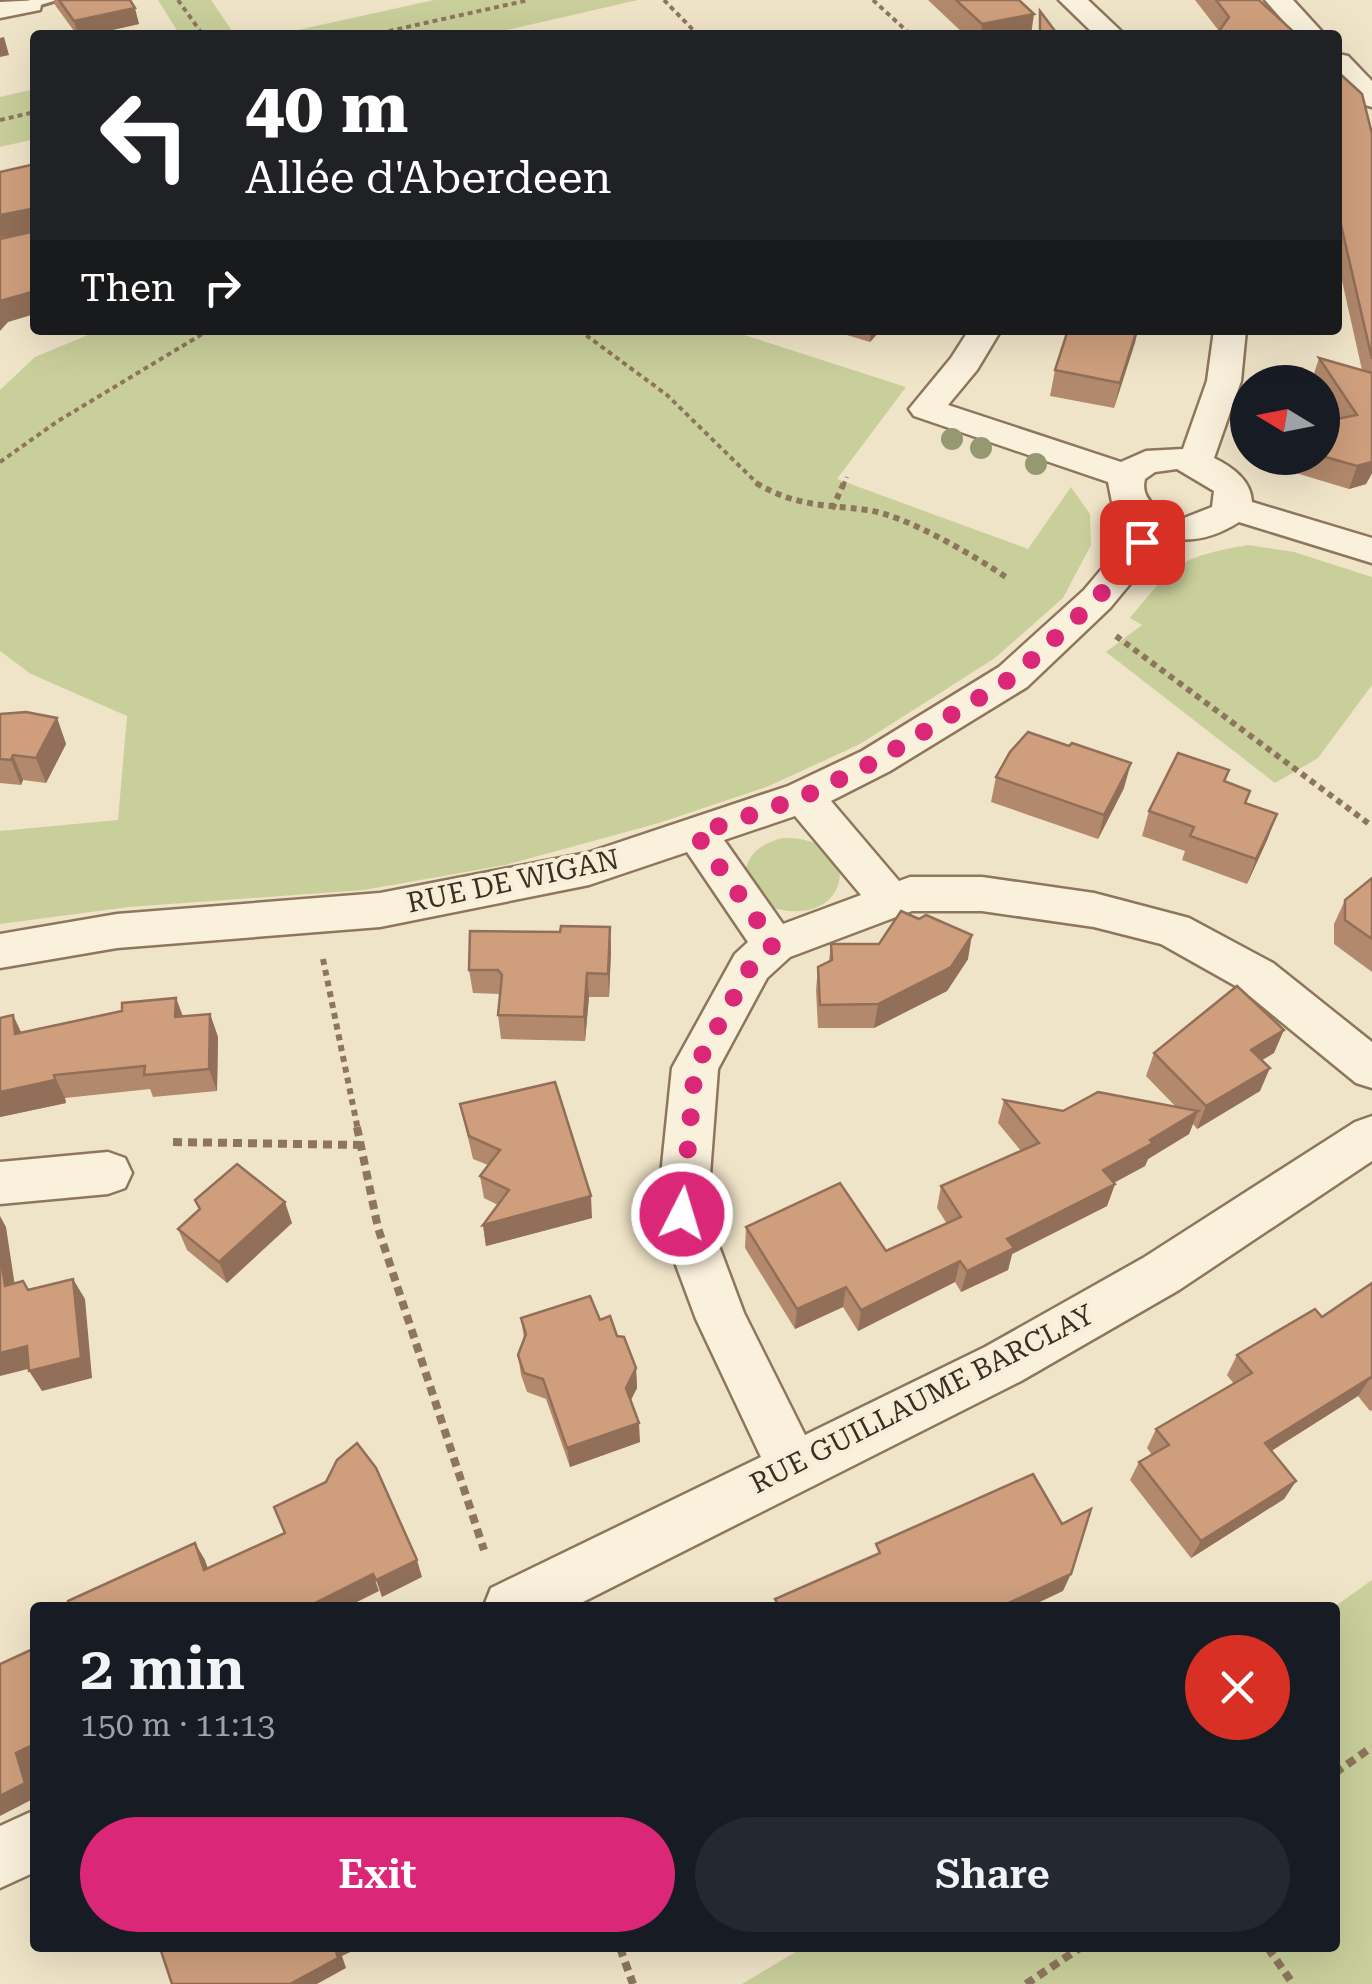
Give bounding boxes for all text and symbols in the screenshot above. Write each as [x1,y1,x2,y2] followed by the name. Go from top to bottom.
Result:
[245,67,409,149] text: 40 m
[80,70,210,200] icon: left
[245,151,612,204] text: Allée d'Aberdeen
[195,260,250,315] icon: right
[80,266,175,310] text: Then
[1230,365,1340,475] north arrow
[1230,365,1340,475] map controls
[1100,500,1185,585] pin
[1115,515,1170,570] icon: arrive
[404,842,622,920] street label: RUE DE WIGAN
[630,1162,734,1266] position arrow
[745,1298,1099,1500] street label: RUE GUILLAUME BARCLAY
[80,1633,245,1704] text: 2 min
[1185,1635,1290,1740] button: close
[80,1706,275,1744] text: 150 m · 11:13
[80,1817,675,1932] button: Exit
[695,1817,1290,1932] button: Share

